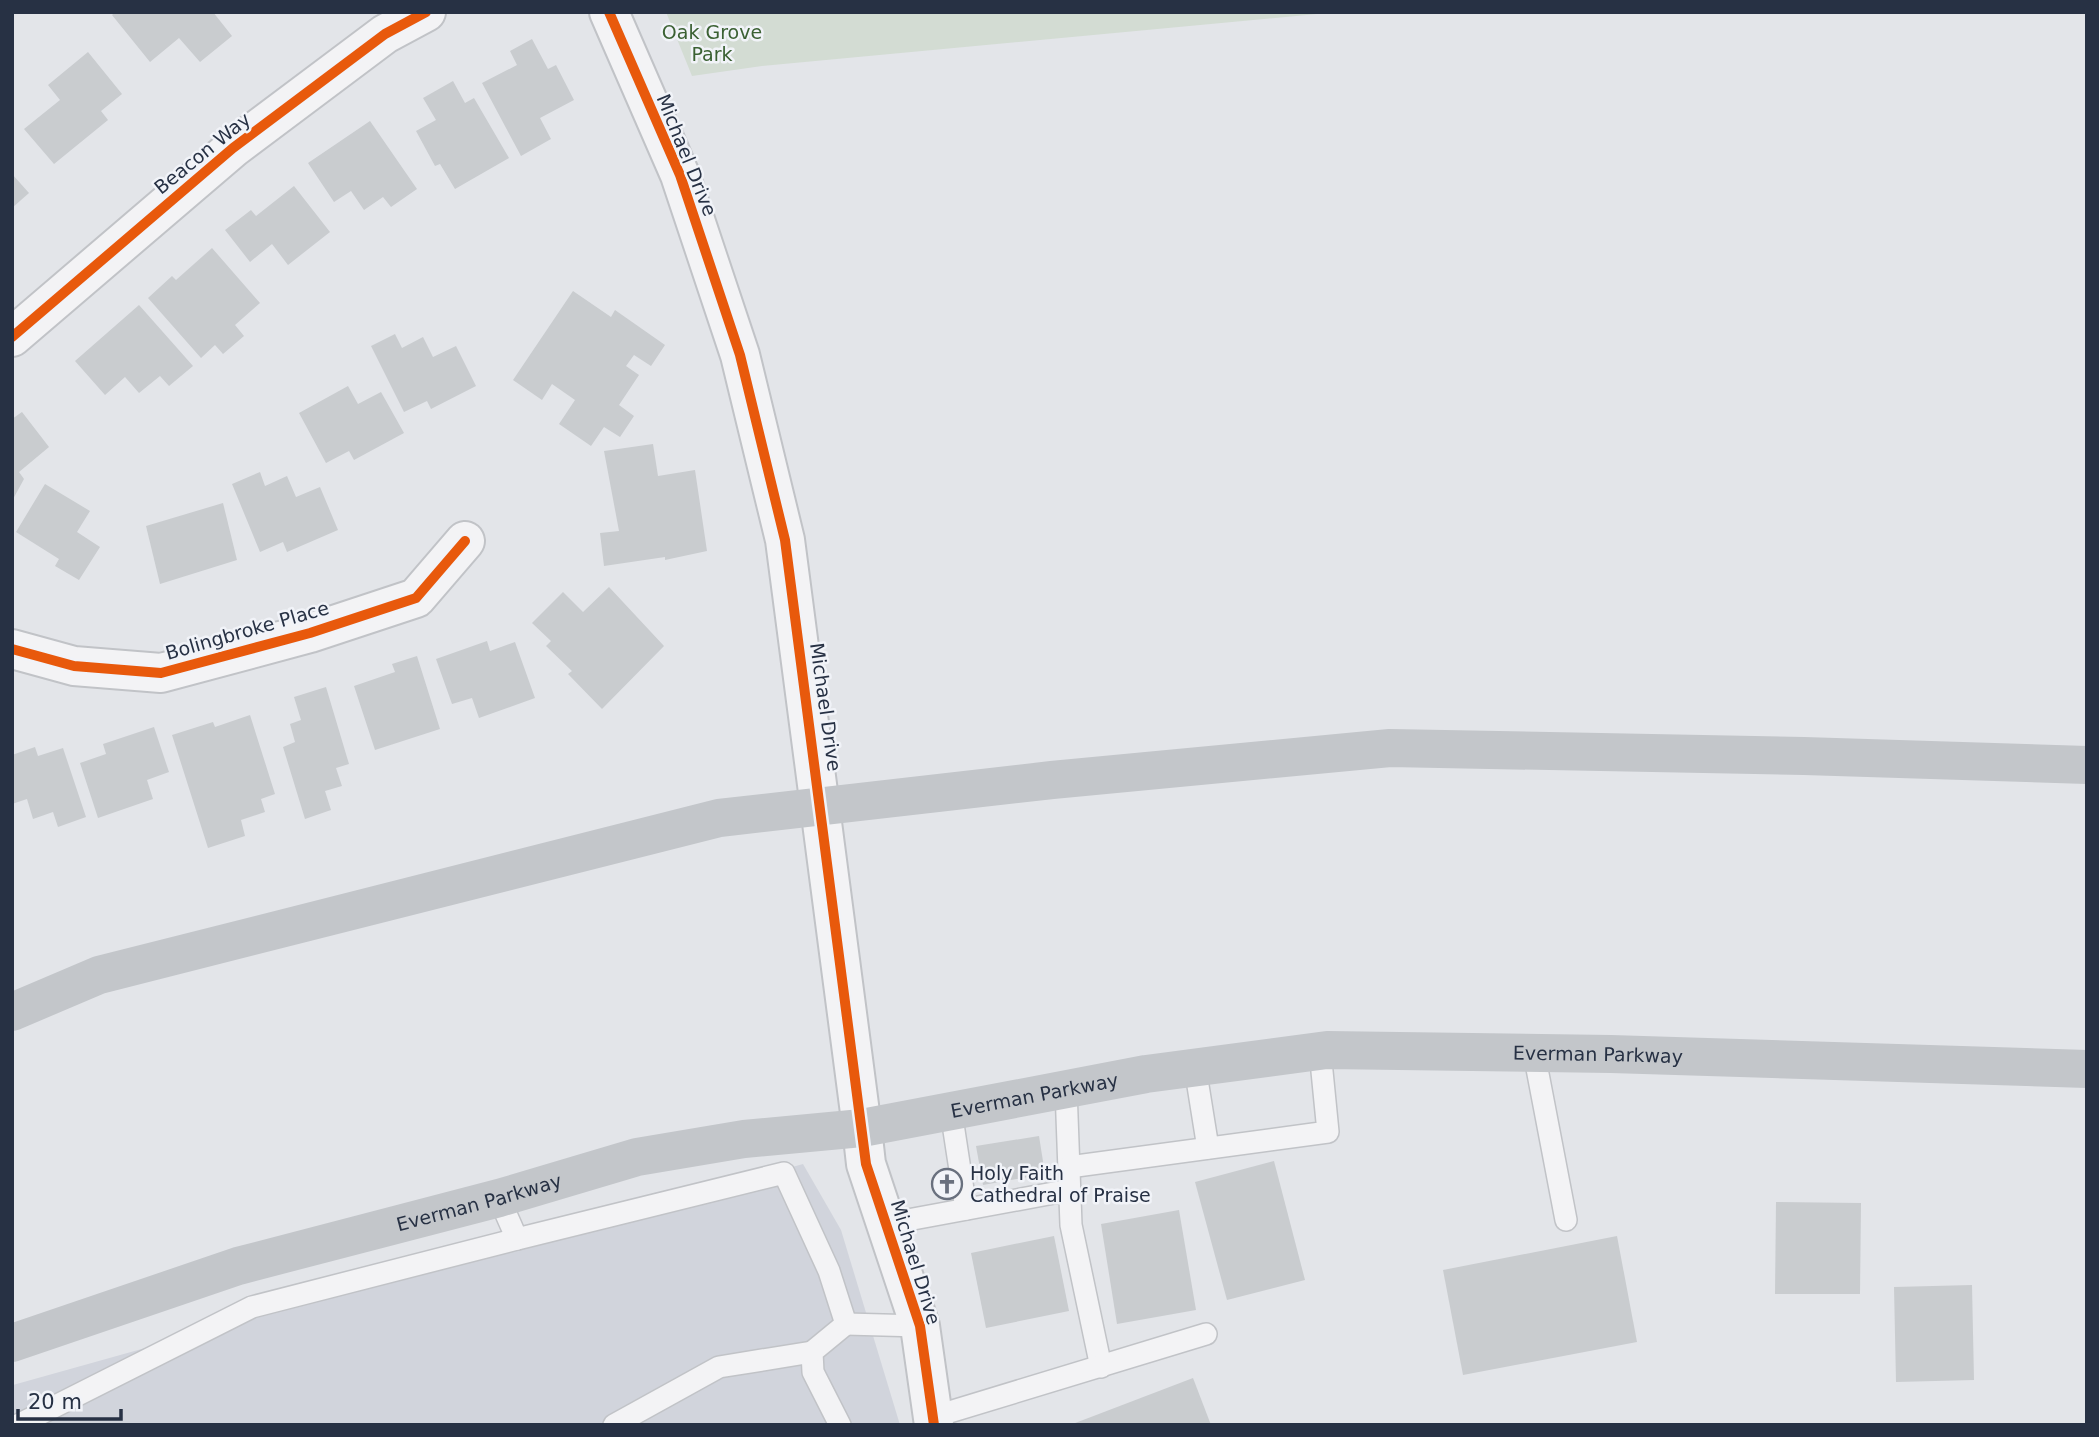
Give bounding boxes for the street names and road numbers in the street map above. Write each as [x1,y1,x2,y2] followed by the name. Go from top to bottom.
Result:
[653,91,721,219] street label: Michael Drive
[150,108,254,198] street label: Beacon Way
[163,596,331,664] street label: Bolingbroke Place
[806,641,846,773] street label: Michael Drive
[1513,1042,1683,1067] street label: Everman Parkway
[949,1068,1120,1122] street label: Everman Parkway
[394,1169,564,1235] street label: Everman Parkway
[887,1197,945,1327] street label: Michael Drive

